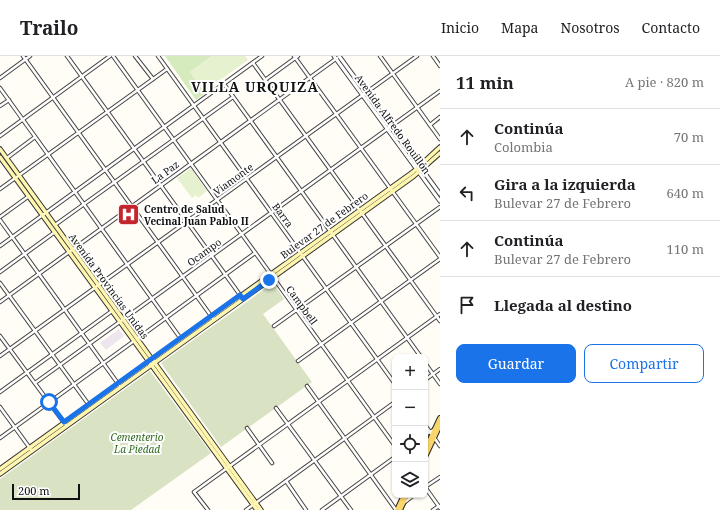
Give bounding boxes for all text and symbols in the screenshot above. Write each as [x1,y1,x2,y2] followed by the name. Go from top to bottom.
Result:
[20,15,78,41] text: Trailo
[441,18,479,37] text: Inicio
[501,18,539,37] text: Mapa
[561,18,620,37] text: Nosotros
[642,18,700,37] text: Contacto
[352,71,434,177] street label: Avenida Alfredo Rouillón
[456,71,514,94] text: 11 min
[625,73,704,91] text: A pie · 820 m
[191,77,319,96] district label: VILLA URQUIZA
[494,118,564,138] text: Continúa
[456,126,478,148] icon: ahead
[674,128,704,146] text: 70 m
[494,138,553,156] text: Colombia
[148,157,182,187] street label: La Paz
[210,160,256,198] street label: Viamonte
[494,174,636,194] text: Gira a la izquierda
[456,182,478,204] icon: left
[667,184,704,202] text: 640 m
[277,188,371,262] street label: Bulevar 27 de Febrero
[494,194,631,212] text: Bulevar 27 de Febrero
[269,200,297,230] street label: Barra
[116,202,142,228] hospital icon: Centro de Salud Vecinal Juan Pablo II
[144,202,249,228] place label: Centro de Salud Vecinal Juan Pablo II
[66,230,152,342] street label: Avenida Provincias Unidas
[494,230,564,250] text: Continúa
[184,235,224,269] street label: Ocampo
[456,238,478,260] icon: ahead
[667,240,704,258] text: 110 m
[494,250,631,268] text: Bulevar 27 de Febrero
[260,271,278,289] route end
[283,283,321,327] street label: Campbell
[456,294,478,316] icon: arrive
[494,295,632,315] text: Llegada al destino
[456,344,576,383] button: Guardar
[584,344,704,383] button: Compartir
[392,354,428,498] map controls
[392,354,428,390] button: +
[392,390,428,426] button: −
[40,393,58,411] route start
[392,426,428,462] button: locate
[110,430,164,456] park label: Cementerio La Piedad
[392,462,428,498] button: layers
[12,482,80,501] scale bar
[18,483,50,498] text: 200 m

